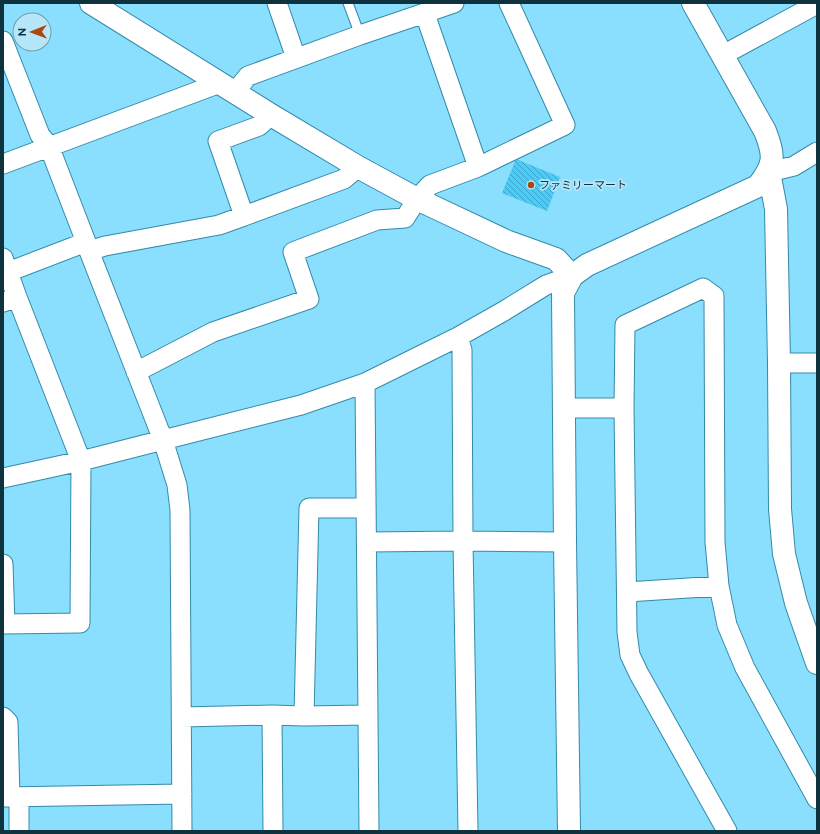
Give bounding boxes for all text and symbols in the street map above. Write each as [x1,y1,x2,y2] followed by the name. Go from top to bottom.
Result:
[12,12,52,52] north arrow
[16,28,29,36] text: N
[539,179,627,192] place label: ファミリーマート
[526,180,536,190] marker: ファミリーマート

